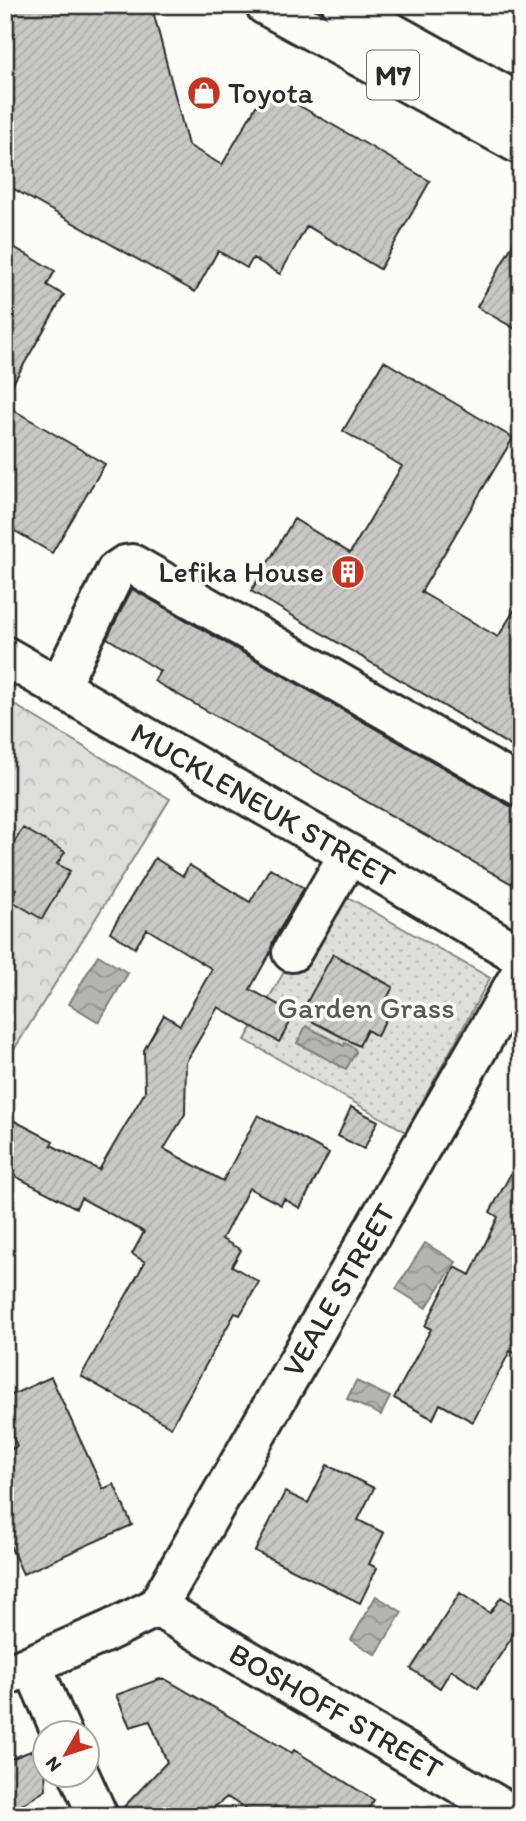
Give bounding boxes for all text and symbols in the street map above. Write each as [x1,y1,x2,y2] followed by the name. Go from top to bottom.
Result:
[367,50,419,100] road number: M7
[185,74,223,112] shop icon: Toyota
[228,74,314,111] place label: Toyota
[158,553,324,590] place label: Lefika House
[329,553,367,591] building icon: Lefika House
[125,714,402,895] street label: MUCKLENEUK STREET
[277,989,455,1026] park label: Garden Grass
[274,1196,403,1383] street label: VEALE STREET
[223,1634,450,1787] street label: BOSHOFF STREET
[32,1720,102,1790] north arrow
[40,1752,66,1777] text: N

